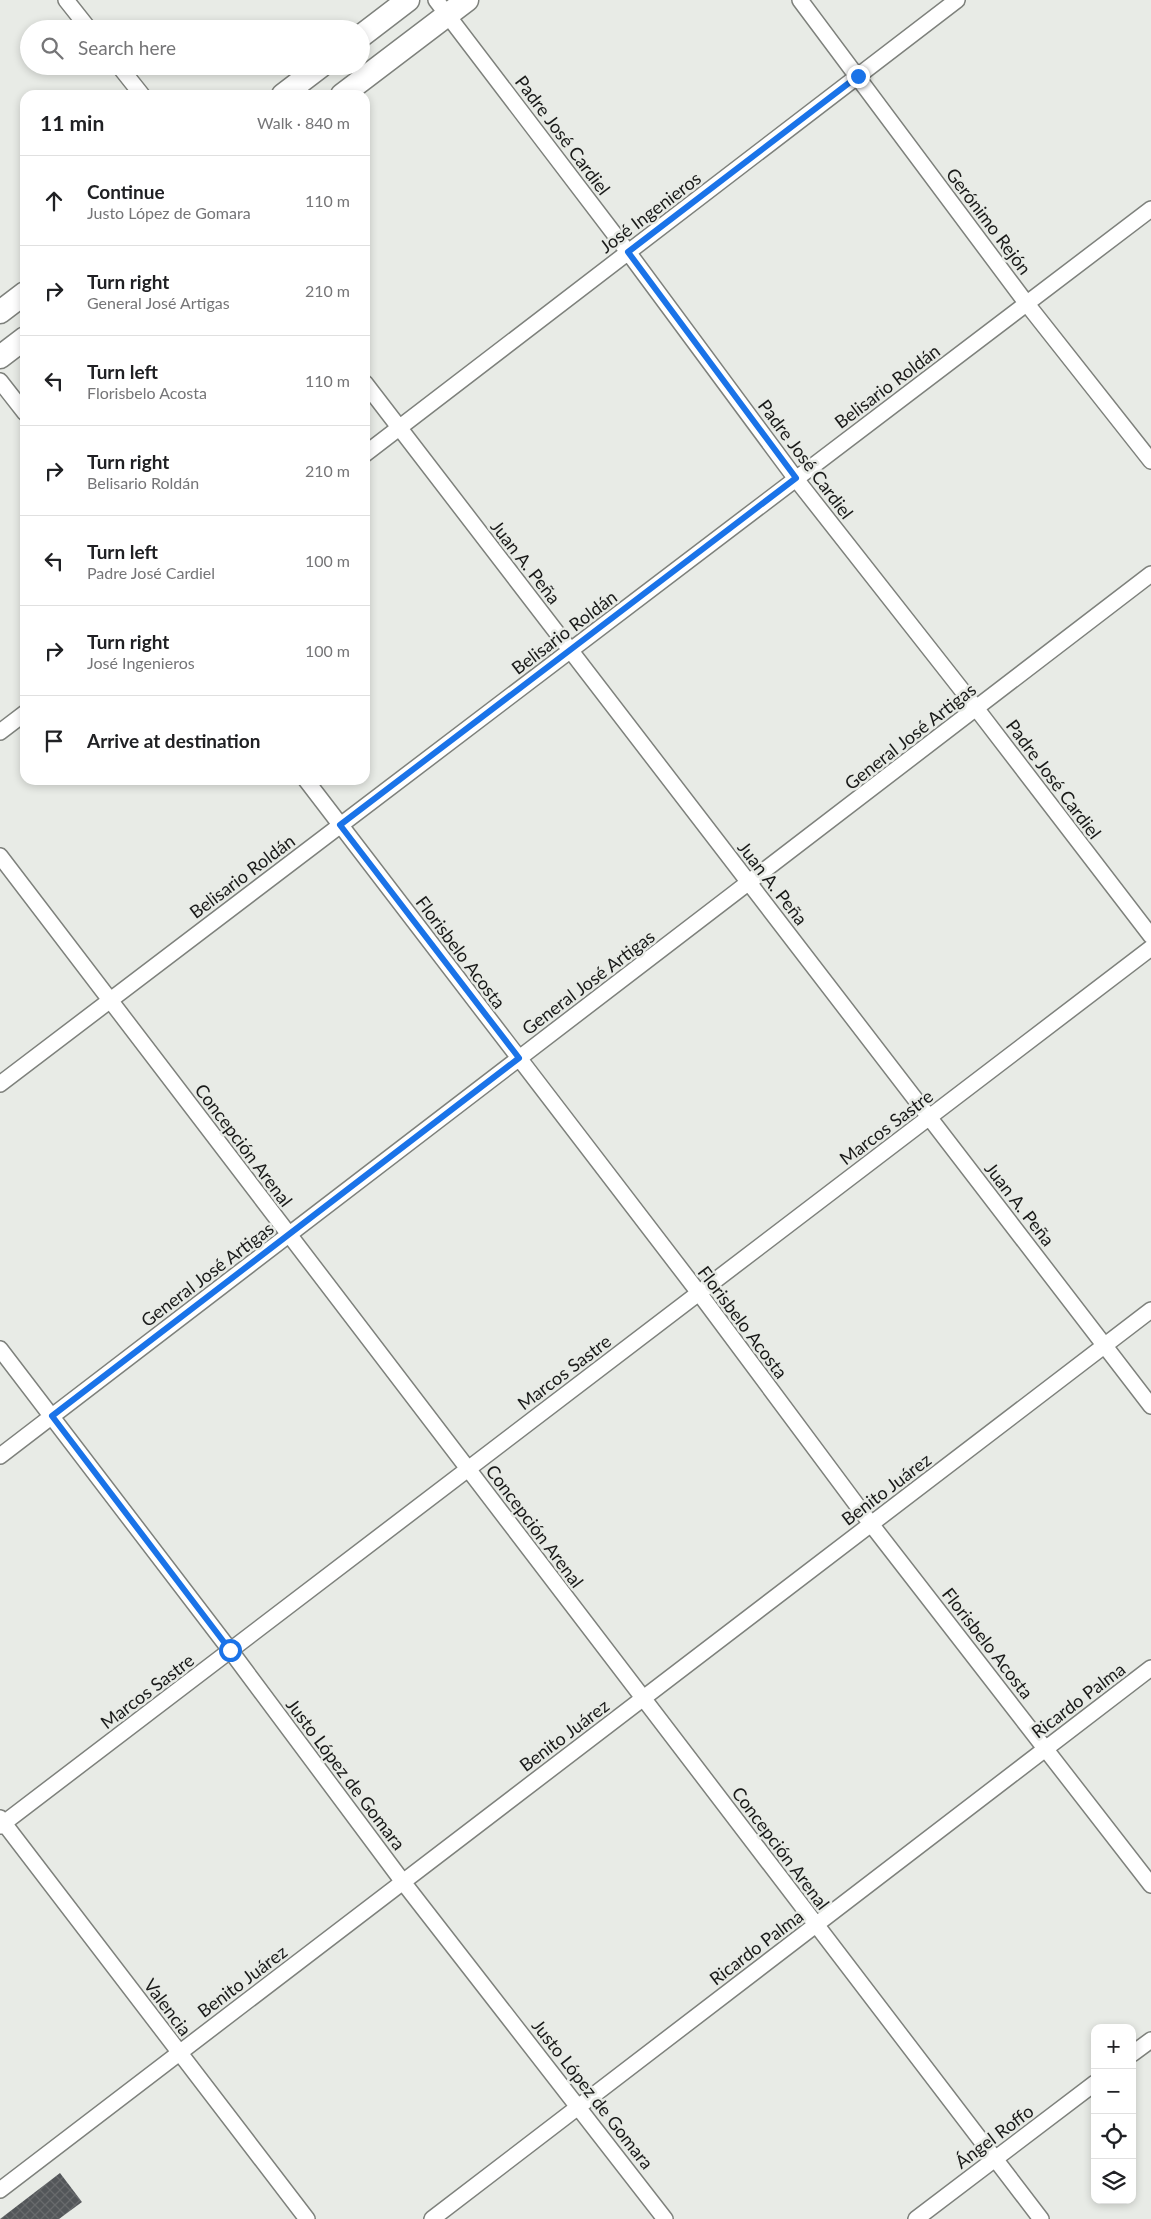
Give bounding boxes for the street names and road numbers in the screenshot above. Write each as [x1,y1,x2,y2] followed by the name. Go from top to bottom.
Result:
[511,71,615,199] street label: Padre José Cardiel
[942,163,1036,279] street label: Gerónimo Rejón
[595,167,705,257] street label: José Ingenieros
[830,339,944,433] street label: Belisario Roldán
[754,395,858,523] street label: Padre José Cardiel
[486,516,566,608] street label: Juan A. Peña
[507,585,621,679] street label: Belisario Roldán
[840,678,980,794] street label: General José Artigas
[1002,715,1106,843] street label: Padre José Cardiel
[185,829,299,923] street label: Belisario Roldán
[733,837,813,929] street label: Juan A. Peña
[412,891,510,1013] street label: Florisbelo Acosta
[517,925,659,1039] street label: General José Artigas
[191,1079,297,1211] street label: Concepción Arenal
[835,1085,937,1169] street label: Marcos Sastre
[980,1158,1060,1250] street label: Juan A. Peña
[136,1217,278,1331] street label: General José Artigas
[694,1261,792,1383] street label: Florisbelo Acosta
[513,1330,615,1414] street label: Marcos Sastre
[837,1448,935,1530] street label: Benito Juárez
[482,1460,588,1592] street label: Concepción Arenal
[938,1583,1038,1703] street label: Florisbelo Acosta
[96,1649,198,1733] street label: Marcos Sastre
[1027,1658,1129,1742] street label: Ricardo Palma
[282,1694,410,1854] street label: Justo López de Gomara
[515,1694,613,1776] street label: Benito Juárez
[728,1782,834,1914] street label: Concepción Arenal
[705,1905,807,1989] street label: Ricardo Palma
[193,1940,291,2022] street label: Benito Juárez
[140,1974,196,2040] street label: Valencia
[528,2015,658,2173] street label: Justo López de Gomara
[950,2099,1038,2173] street label: Ángel Roffo

